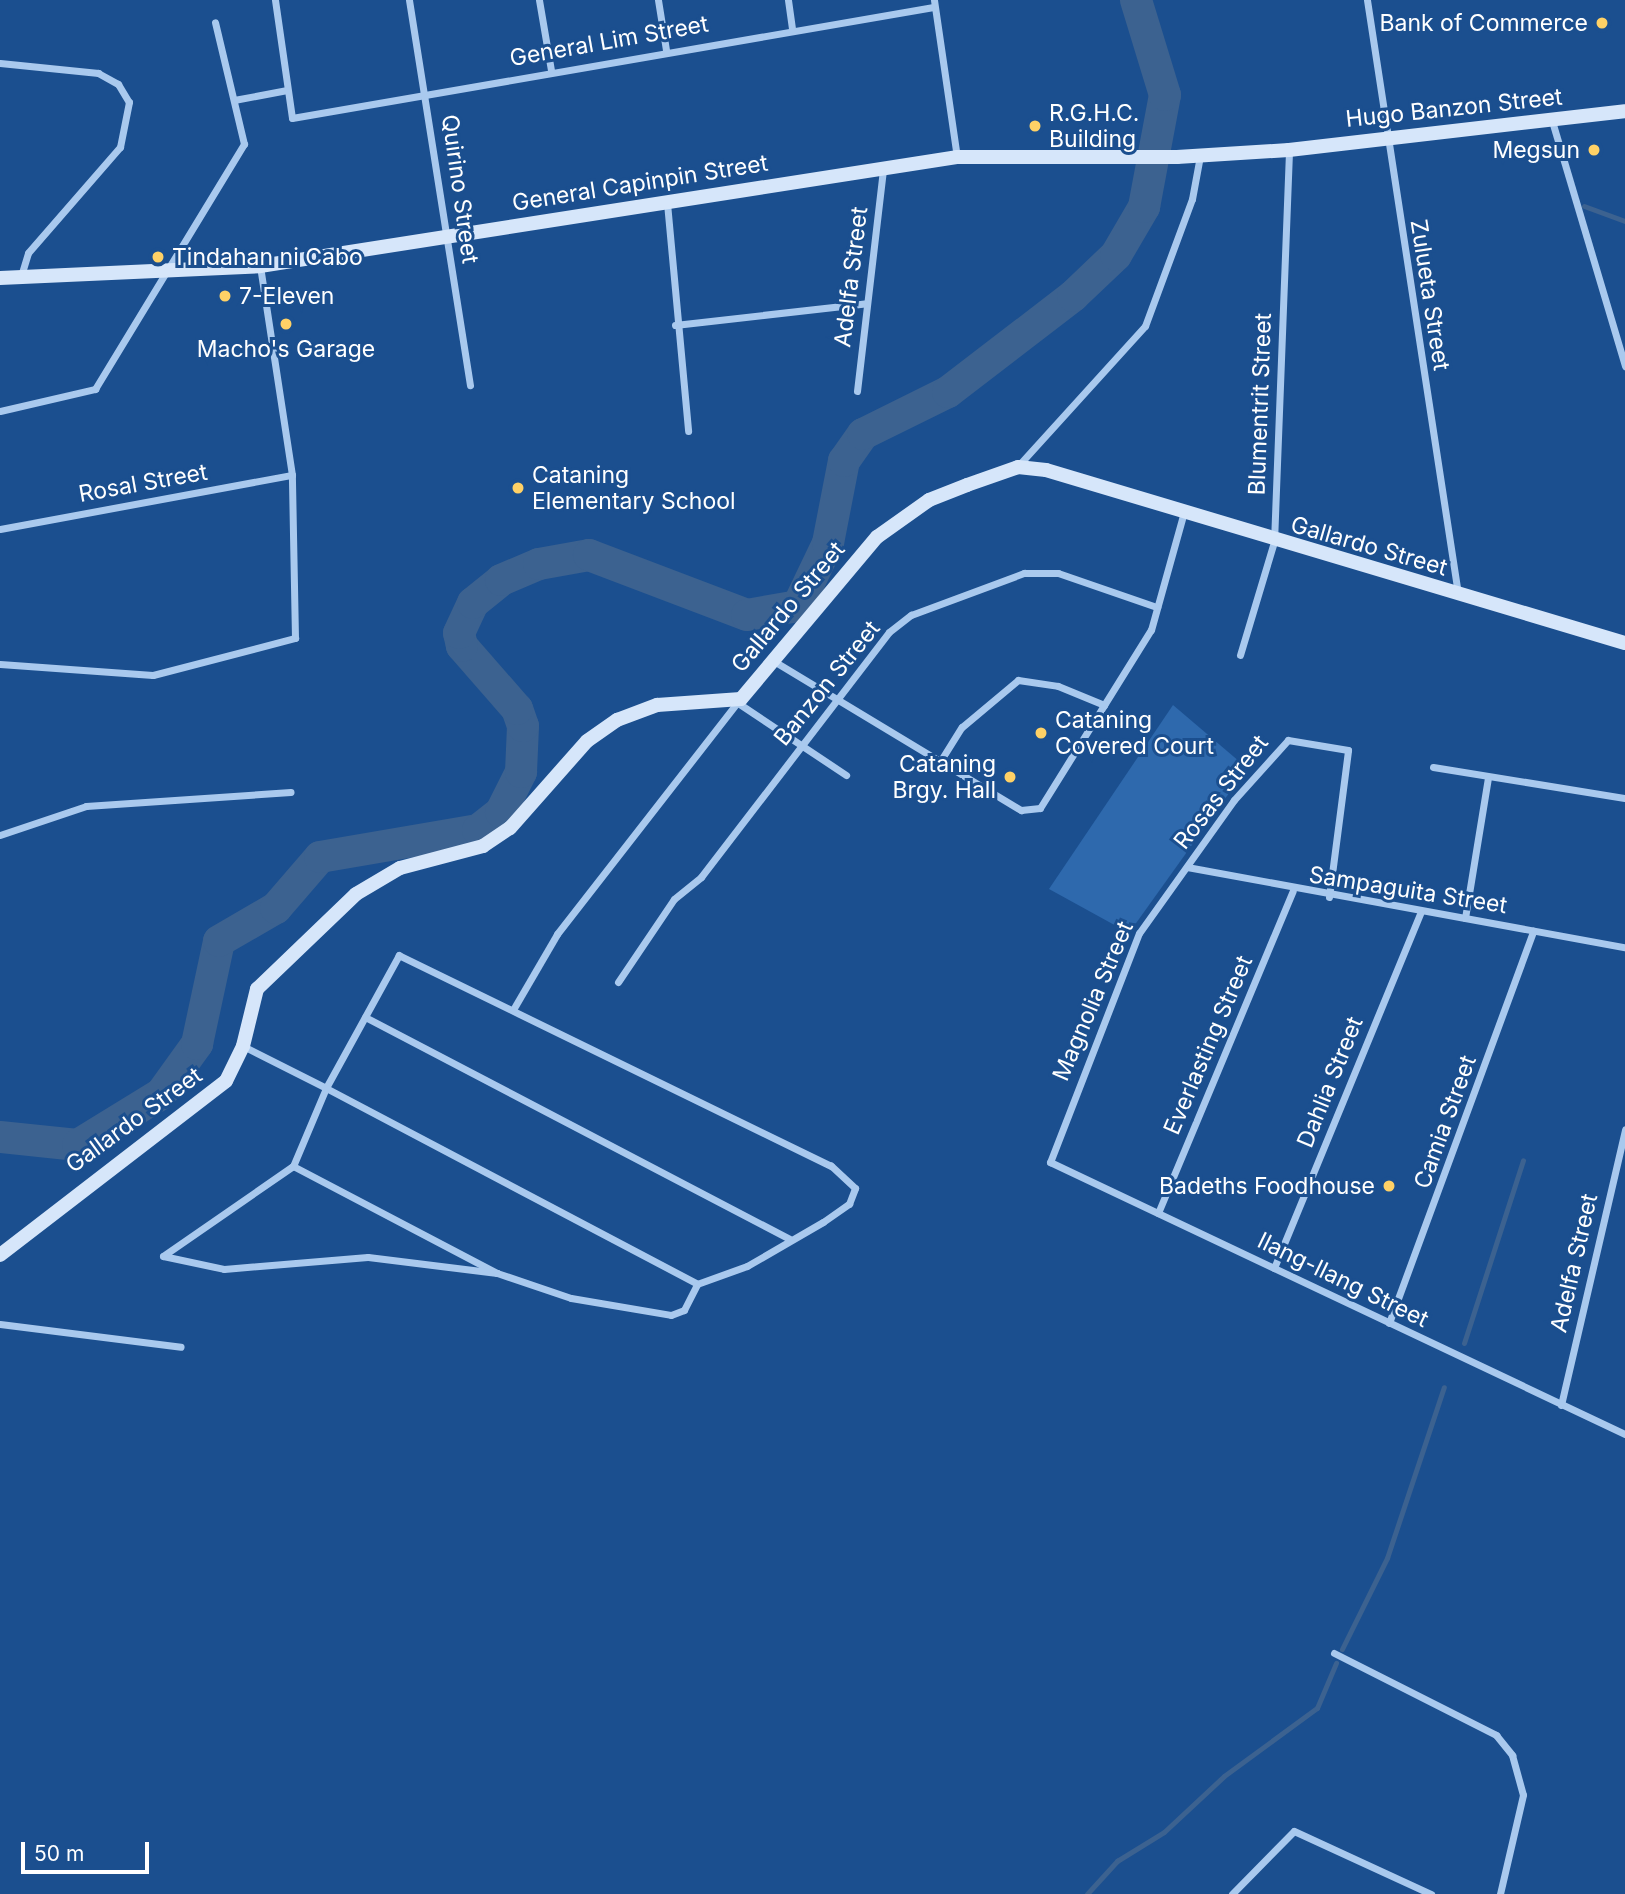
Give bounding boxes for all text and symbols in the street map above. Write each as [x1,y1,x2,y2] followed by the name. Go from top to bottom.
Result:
[1379,9,1588,37] place label: Bank of Commerce
[507,10,711,72] street label: General Lim Street
[1594,15,1610,31] marker: Bank of Commerce
[1344,83,1564,133] street label: Hugo Banzon Street
[1049,99,1139,153] place label: R.G.H.C. Building
[436,113,484,265] street label: Quirino Street
[1027,118,1043,134] marker: R.G.H.C. Building
[1492,136,1580,164] place label: Megsun
[1586,142,1602,158] marker: Megsun
[510,149,770,217] street label: General Capinpin Street
[829,205,873,349] street label: Adelfa Street
[1404,217,1456,373] street label: Zulueta Street
[172,243,363,271] place label: Tindahan ni Cabo
[150,249,166,265] marker: Tindahan ni Cabo
[239,282,334,310] place label: 7-Eleven
[217,288,233,304] marker: 7-Eleven
[1243,312,1277,496] street label: Blumentrit Street
[278,316,294,332] marker: Macho's Garage
[197,335,375,363] place label: Macho's Garage
[76,458,210,508] street label: Rosal Street
[532,461,736,515] place label: Cataning Elementary School
[510,480,526,496] marker: Cataning Elementary School
[1288,510,1450,582] street label: Gallardo Street
[725,536,851,678] street label: Gallardo Street
[768,615,886,751] street label: Banzon Street
[1055,706,1214,760] place label: Cataning Covered Court
[1033,725,1049,741] marker: Cataning Covered Court
[1168,730,1274,854] street label: Rosas Street
[892,750,996,804] place label: Cataning Brgy. Hall
[1002,769,1018,785] marker: Cataning Brgy. Hall
[1307,861,1509,919] street label: Sampaguita Street
[1047,917,1139,1085] street label: Magnolia Street
[1158,951,1258,1139] street label: Everlasting Street
[1291,1013,1369,1151] street label: Dahlia Street
[1408,1052,1482,1192] street label: Camia Street
[60,1061,208,1179] street label: Gallardo Street
[1159,1172,1375,1200] place label: Badeths Foodhouse
[1381,1178,1397,1194] marker: Badeths Foodhouse
[1545,1191,1603,1335] street label: Adelfa Street
[1253,1227,1433,1333] street label: Ilang-Ilang Street
[24,1828,152,1872] scale bar
[34,1841,84,1866] text: 50 m

